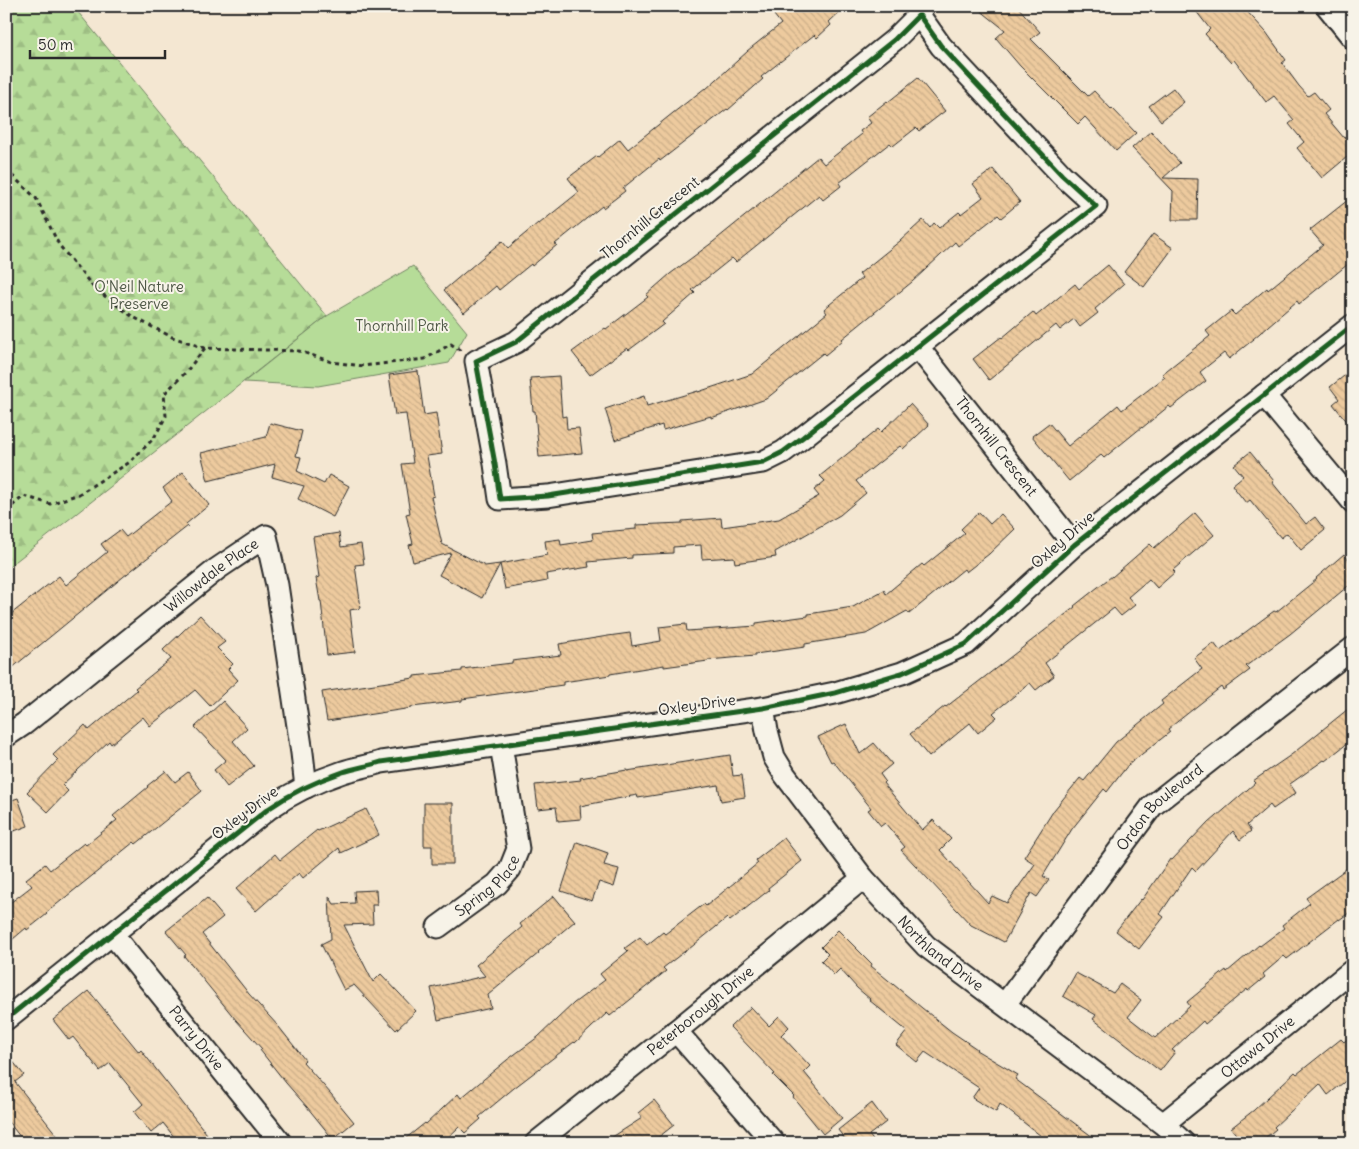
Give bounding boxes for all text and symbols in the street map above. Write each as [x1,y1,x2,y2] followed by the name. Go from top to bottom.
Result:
[30,28,165,60] scale bar
[38,35,73,54] text: 50 m
[597,172,703,263] street label: Thornhill Crescent
[94,277,184,313] park label: O'Neil Nature Preserve
[355,316,449,335] park label: Thornhill Park
[952,393,1042,500] street label: Thornhill Crescent
[1027,507,1098,572] street label: Oxley Drive
[160,534,262,616] street label: Willowdale Place
[657,690,737,719] street label: Oxley Drive
[1112,759,1207,854] street label: Ordon Boulevard
[208,782,282,844] street label: Oxley Drive
[451,852,523,921] street label: Spring Place
[894,911,987,995] street label: Northland Drive
[643,961,757,1059] street label: Peterborough Drive
[165,1002,228,1074] street label: Parry Drive
[1217,1011,1298,1082] street label: Ottawa Drive

